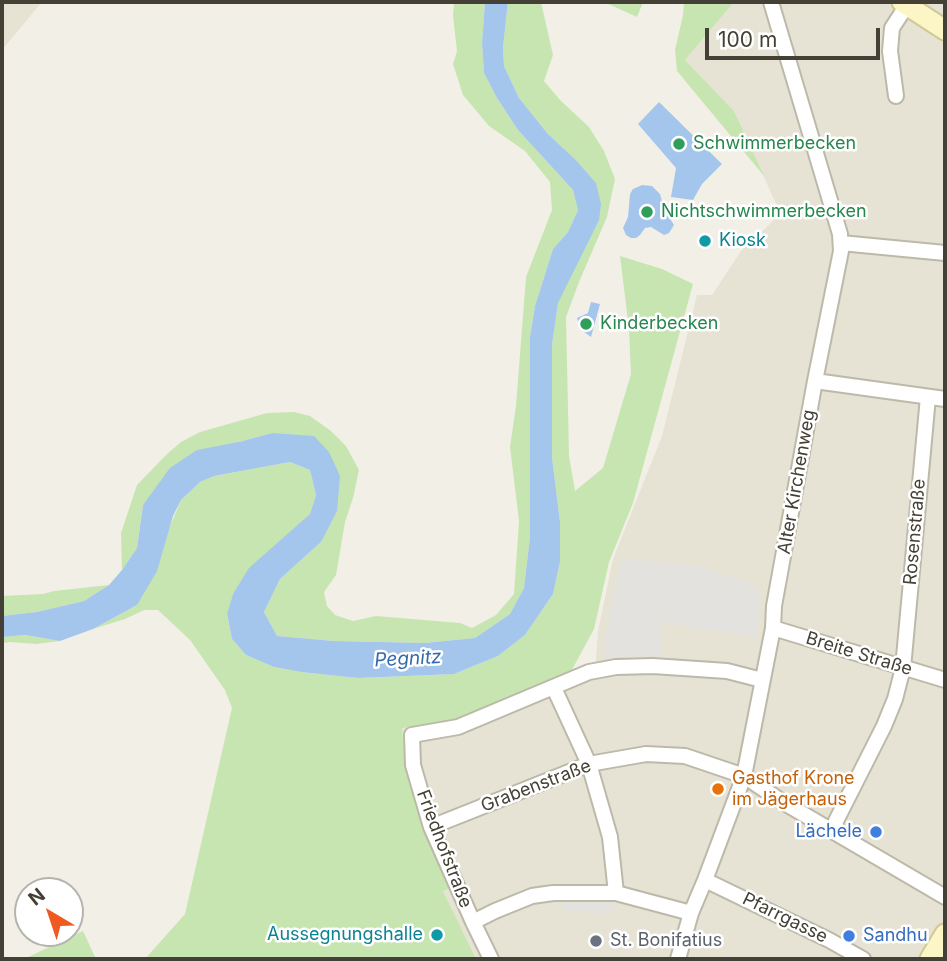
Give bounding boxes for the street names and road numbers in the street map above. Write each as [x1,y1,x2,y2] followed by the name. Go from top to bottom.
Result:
[774,408,820,556] street label: Alter Kirchenweg
[900,478,930,586] street label: Rosenstraße
[803,628,915,680] street label: Breite Straße
[478,755,594,817] street label: Grabenstraße
[412,787,476,911] street label: Friedhofstraße
[739,888,831,948] street label: Pfarrgasse

